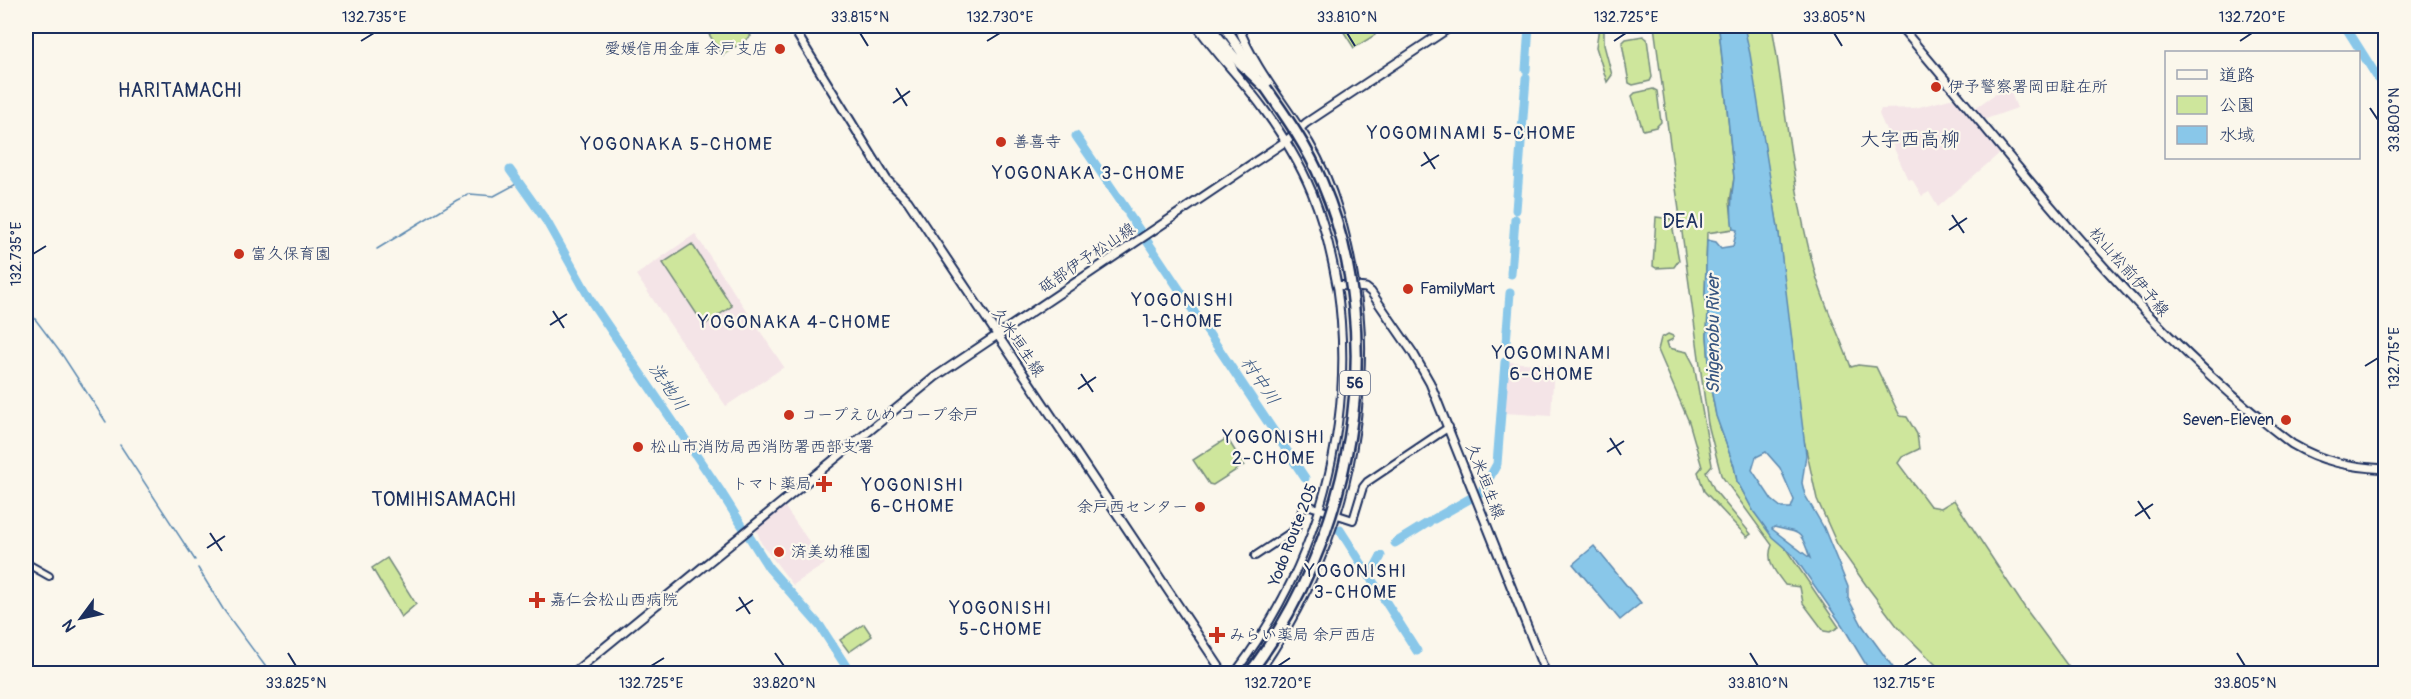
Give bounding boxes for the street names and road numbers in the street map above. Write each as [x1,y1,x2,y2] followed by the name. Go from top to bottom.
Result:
[1035,218,1139,298] street label: 砥部伊予松山線
[2085,223,2173,321] street label: 松山松前伊予線
[987,303,1049,381] street label: 久米垣生線
[1340,371,1370,395] road number: 56
[1461,440,1509,522] street label: 久米垣生線
[1264,481,1322,590] street label: Yodo Route 205

